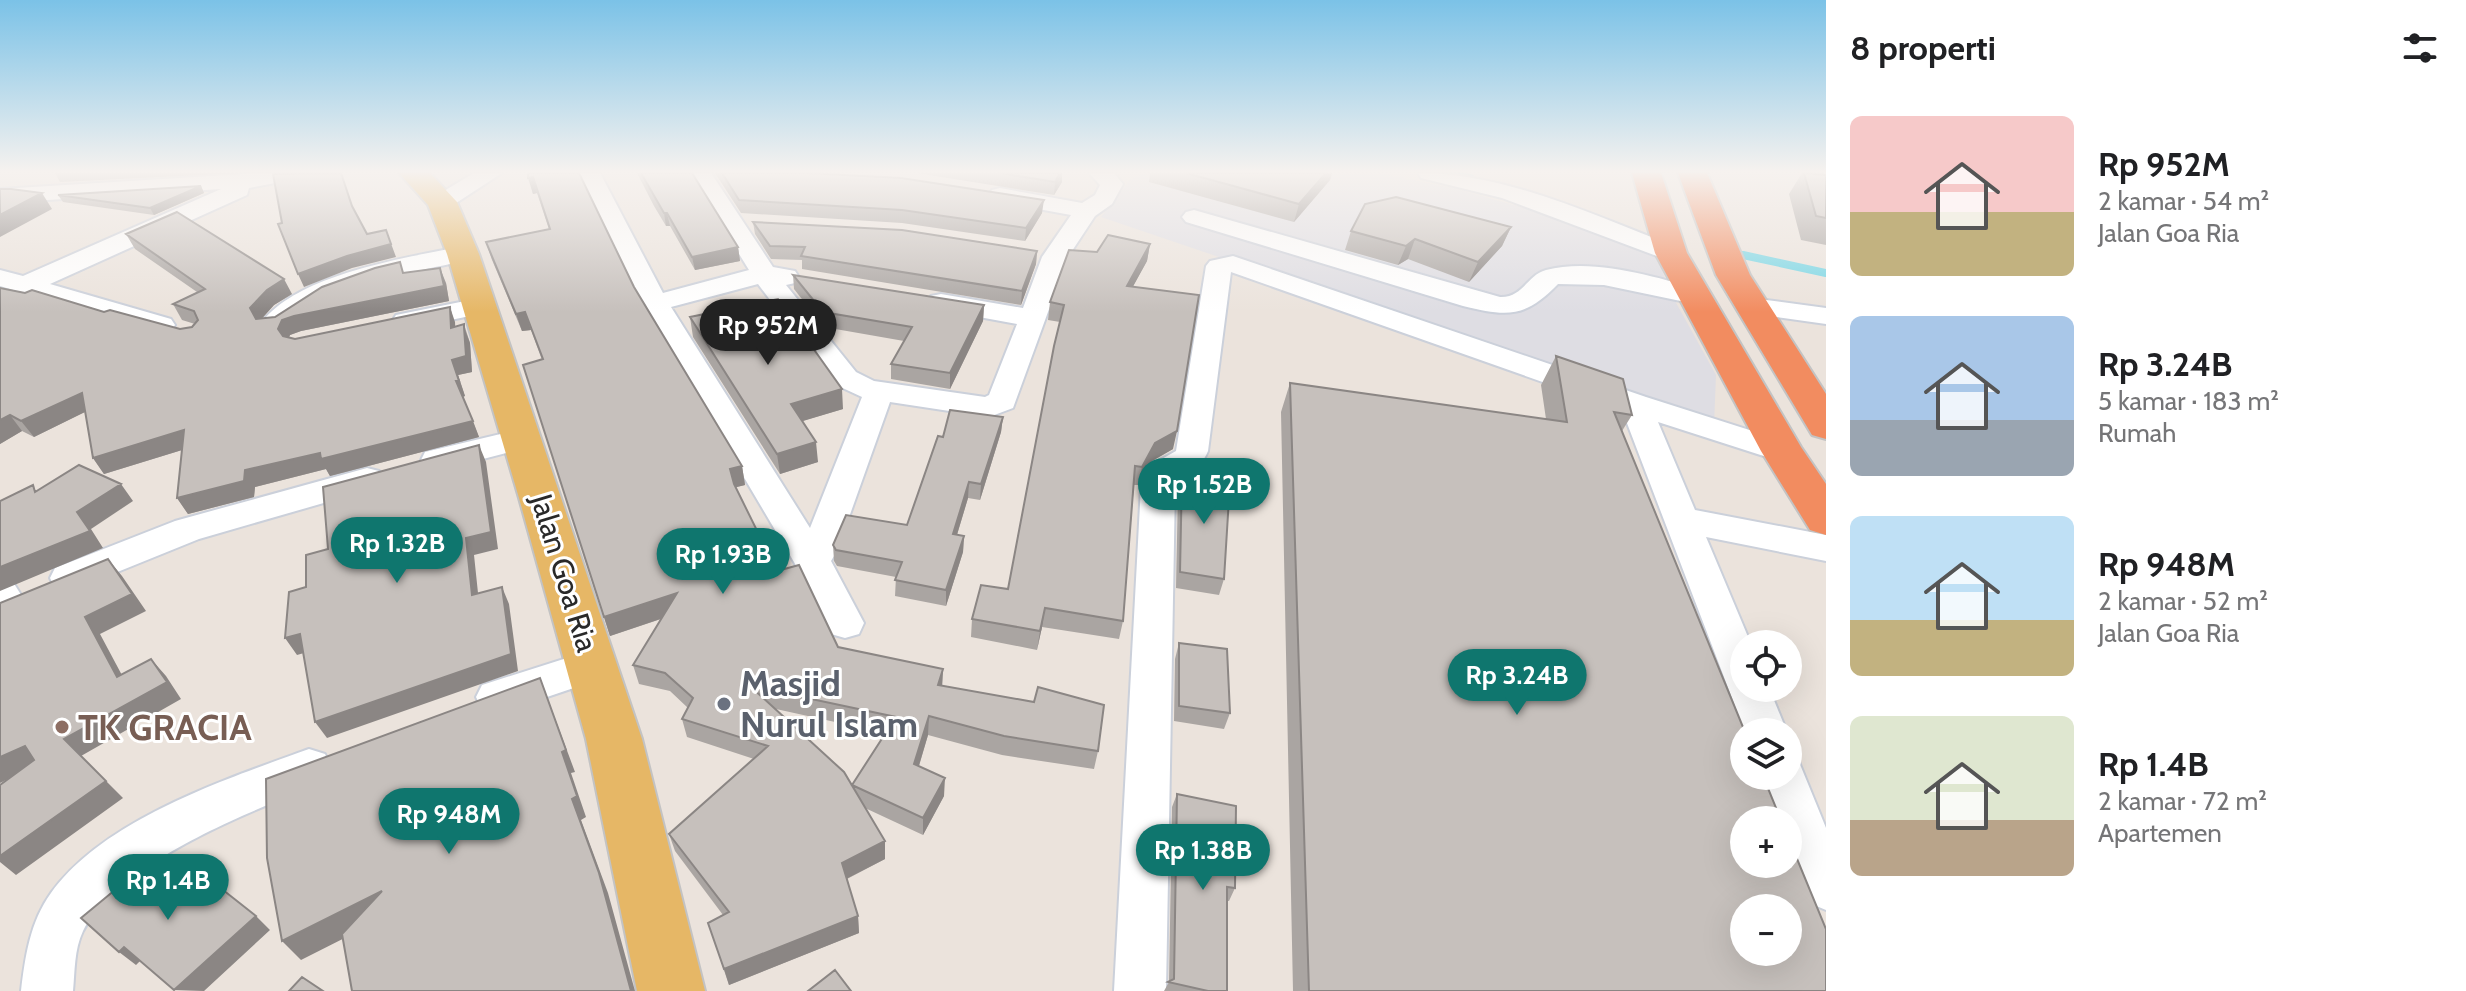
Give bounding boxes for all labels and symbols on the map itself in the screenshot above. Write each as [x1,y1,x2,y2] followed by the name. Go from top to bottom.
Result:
[694,299,842,367] pin: Rp 952M
[1121,458,1287,526] pin: Rp 1.52B
[523,489,606,657] street label: Jalan Goa Ria
[314,517,480,585] pin: Rp 1.32B
[640,528,806,596] pin: Rp 1.93B
[1434,649,1600,717] pin: Rp 3.24B
[740,661,918,746] place label: Masjid Nurul Islam
[715,695,733,713] marker: Masjid Nurul Islam
[78,705,252,749] place label: TK GRACIA
[53,718,71,736] marker: TK GRACIA
[375,788,523,856] pin: Rp 948M
[1120,824,1286,892] pin: Rp 1.38B
[94,854,242,922] pin: Rp 1.4B

